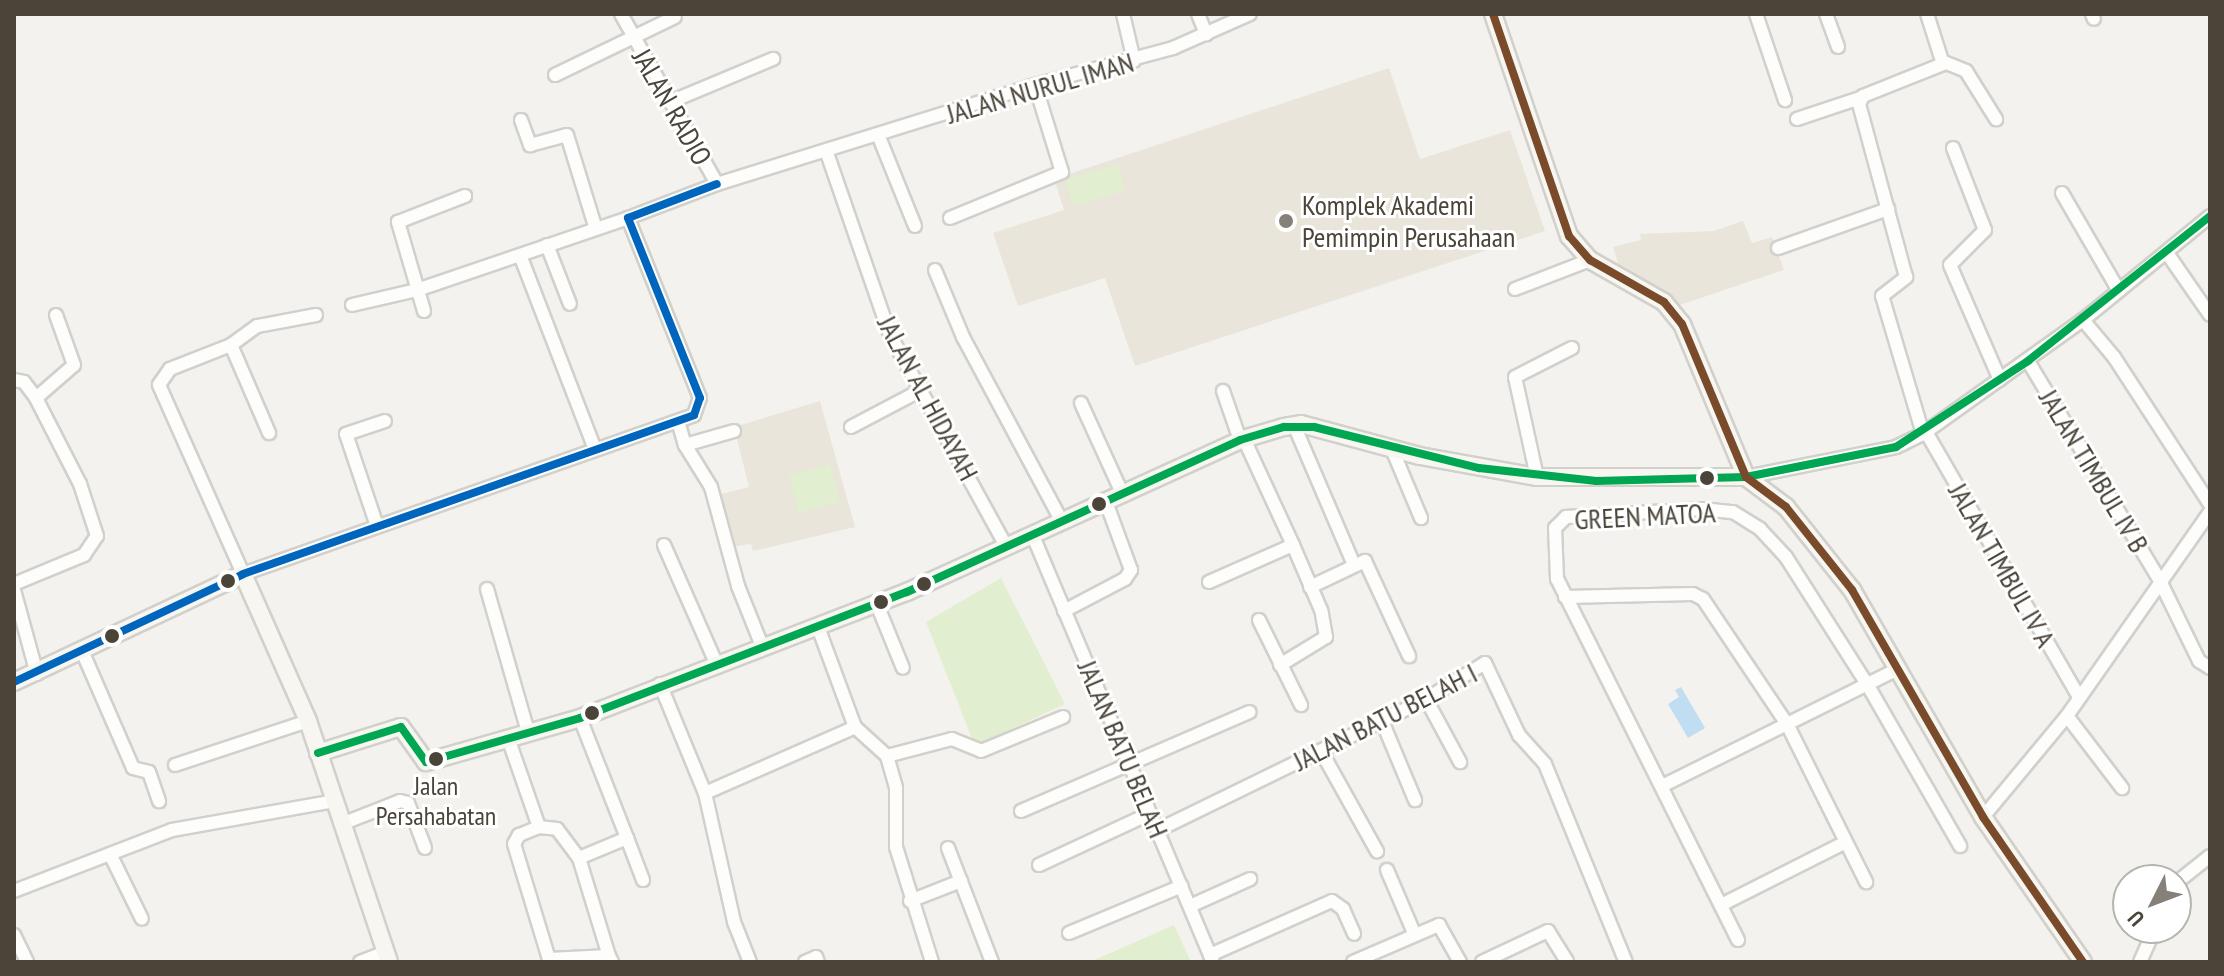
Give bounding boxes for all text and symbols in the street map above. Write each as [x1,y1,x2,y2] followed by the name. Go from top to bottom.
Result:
[625,43,719,171] street label: JALAN RADIO
[942,45,1138,131] street label: JALAN NURUL IMAN
[1302,188,1515,254] place label: Komplek Akademi Pemimpin Perusahaan
[1277,212,1295,230] marker: Komplek Akademi Pemimpin Perusahaan
[870,309,986,487] street label: JALAN AL HIDAYAH
[2031,382,2157,560] street label: JALAN TIMBUL IV B
[1699,470,1715,486] unlabelled marker
[1941,476,2063,654] street label: JALAN TIMBUL IV A
[1091,496,1107,512] unlabelled marker
[1574,496,1716,536] street label: GREEN MATOA
[220,573,236,589] unlabelled marker
[916,576,932,592] unlabelled marker
[873,594,889,610] unlabelled marker
[104,628,120,644] unlabelled marker
[1071,655,1175,843] street label: JALAN BATU BELAH
[1288,656,1482,778] street label: JALAN BATU BELAH I
[584,705,600,721] unlabelled marker
[428,751,444,767] marker: Jalan Persahabatan
[376,770,496,832] place label: Jalan Persahabatan
[2112,864,2192,944] north arrow
[2121,905,2150,932] text: U

